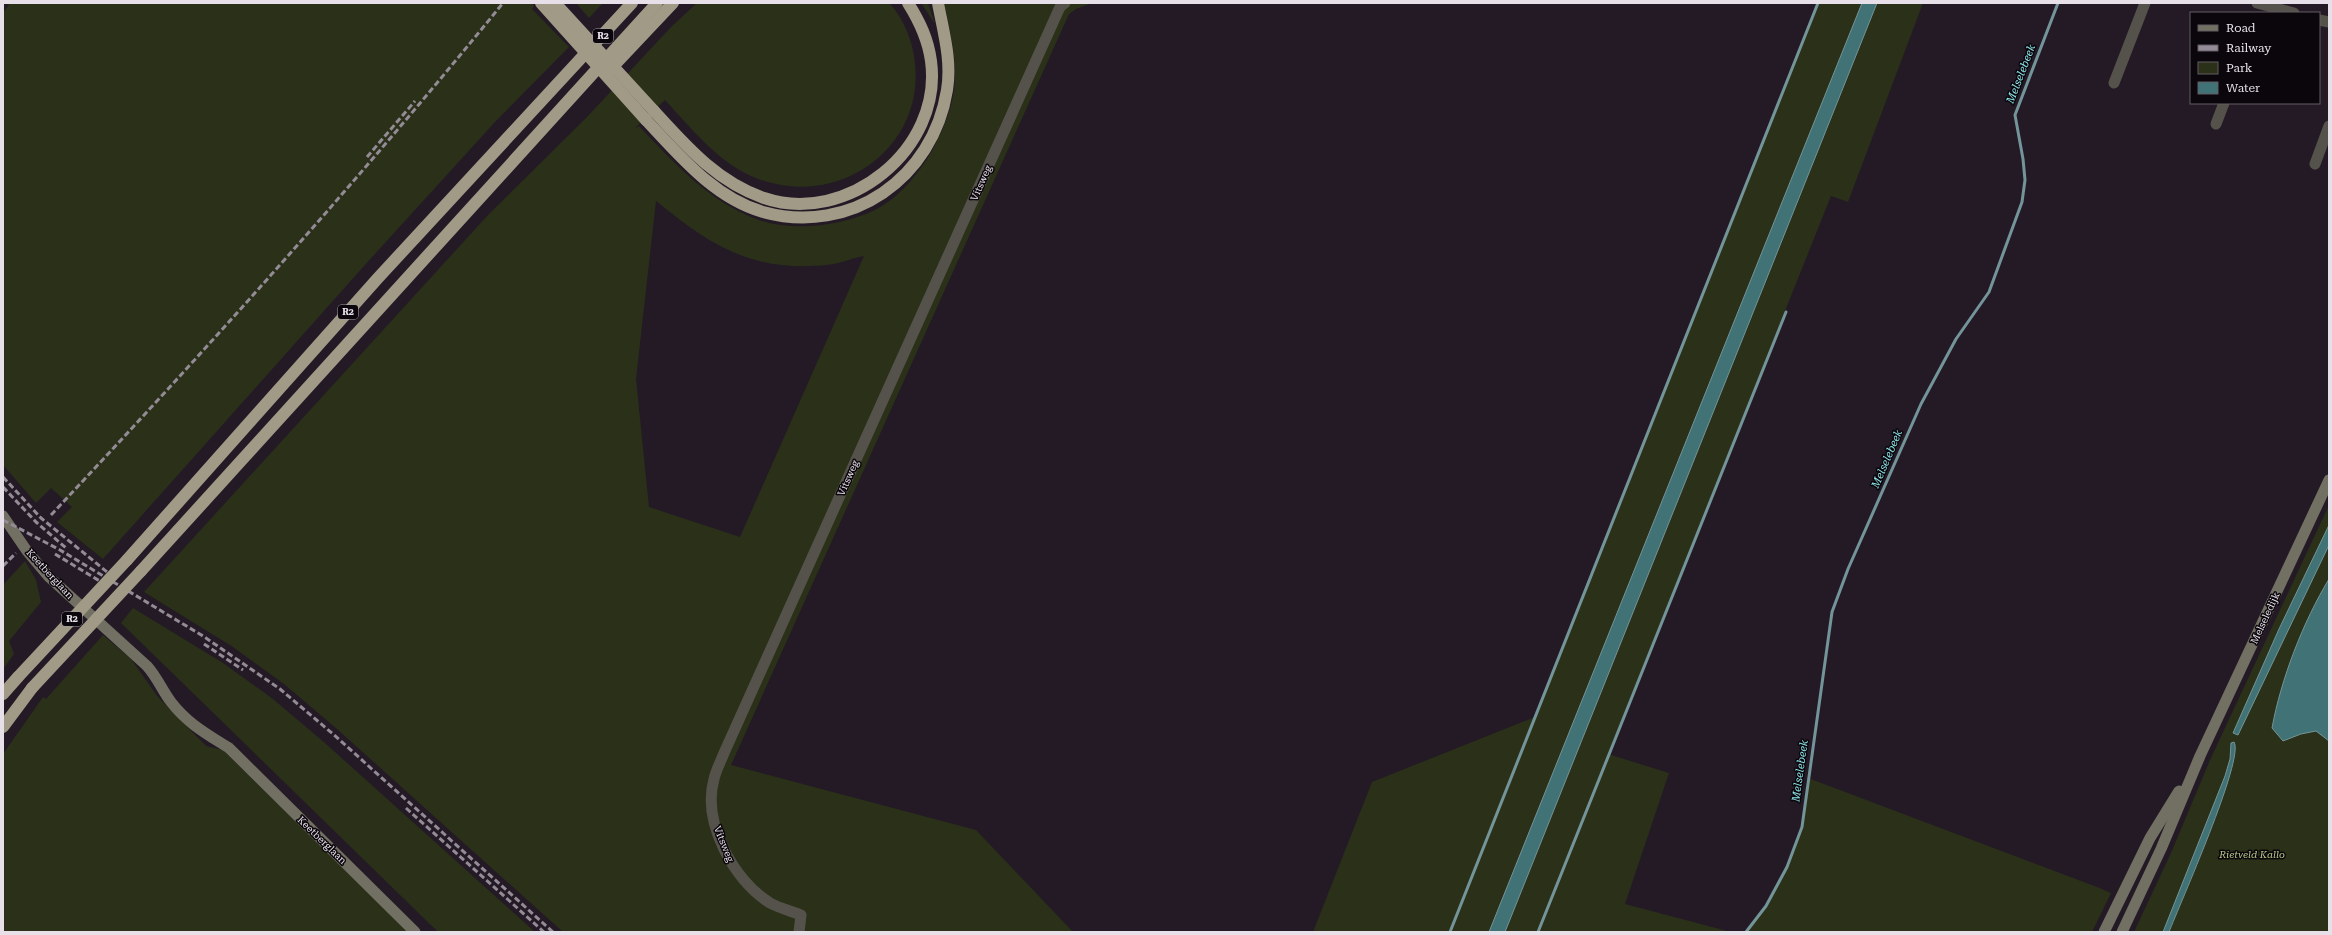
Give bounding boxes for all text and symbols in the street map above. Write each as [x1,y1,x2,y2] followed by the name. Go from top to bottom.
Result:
[2190,12,2320,104] legend
[2226,21,2256,35] text: Road
[593,29,613,43] road number: R2
[2226,41,2272,55] text: Railway
[2003,43,2038,106] water label: Melselebeek
[2226,61,2253,75] text: Park
[2226,81,2260,95] text: Water
[968,163,994,203] street label: Vitsweg
[338,305,358,319] road number: R2
[1868,428,1905,491] water label: Melselebeek
[835,458,861,498] street label: Vitsweg
[24,547,76,601] street label: Keetberglaan
[2248,590,2282,646] street label: Melseledijk
[62,612,82,626] road number: R2
[1789,739,1811,804] water label: Melselebeek
[295,814,349,866] street label: Keetberglaan
[712,824,736,864] street label: Vitsweg
[2218,849,2285,860] park label: Rietveld Kallo

